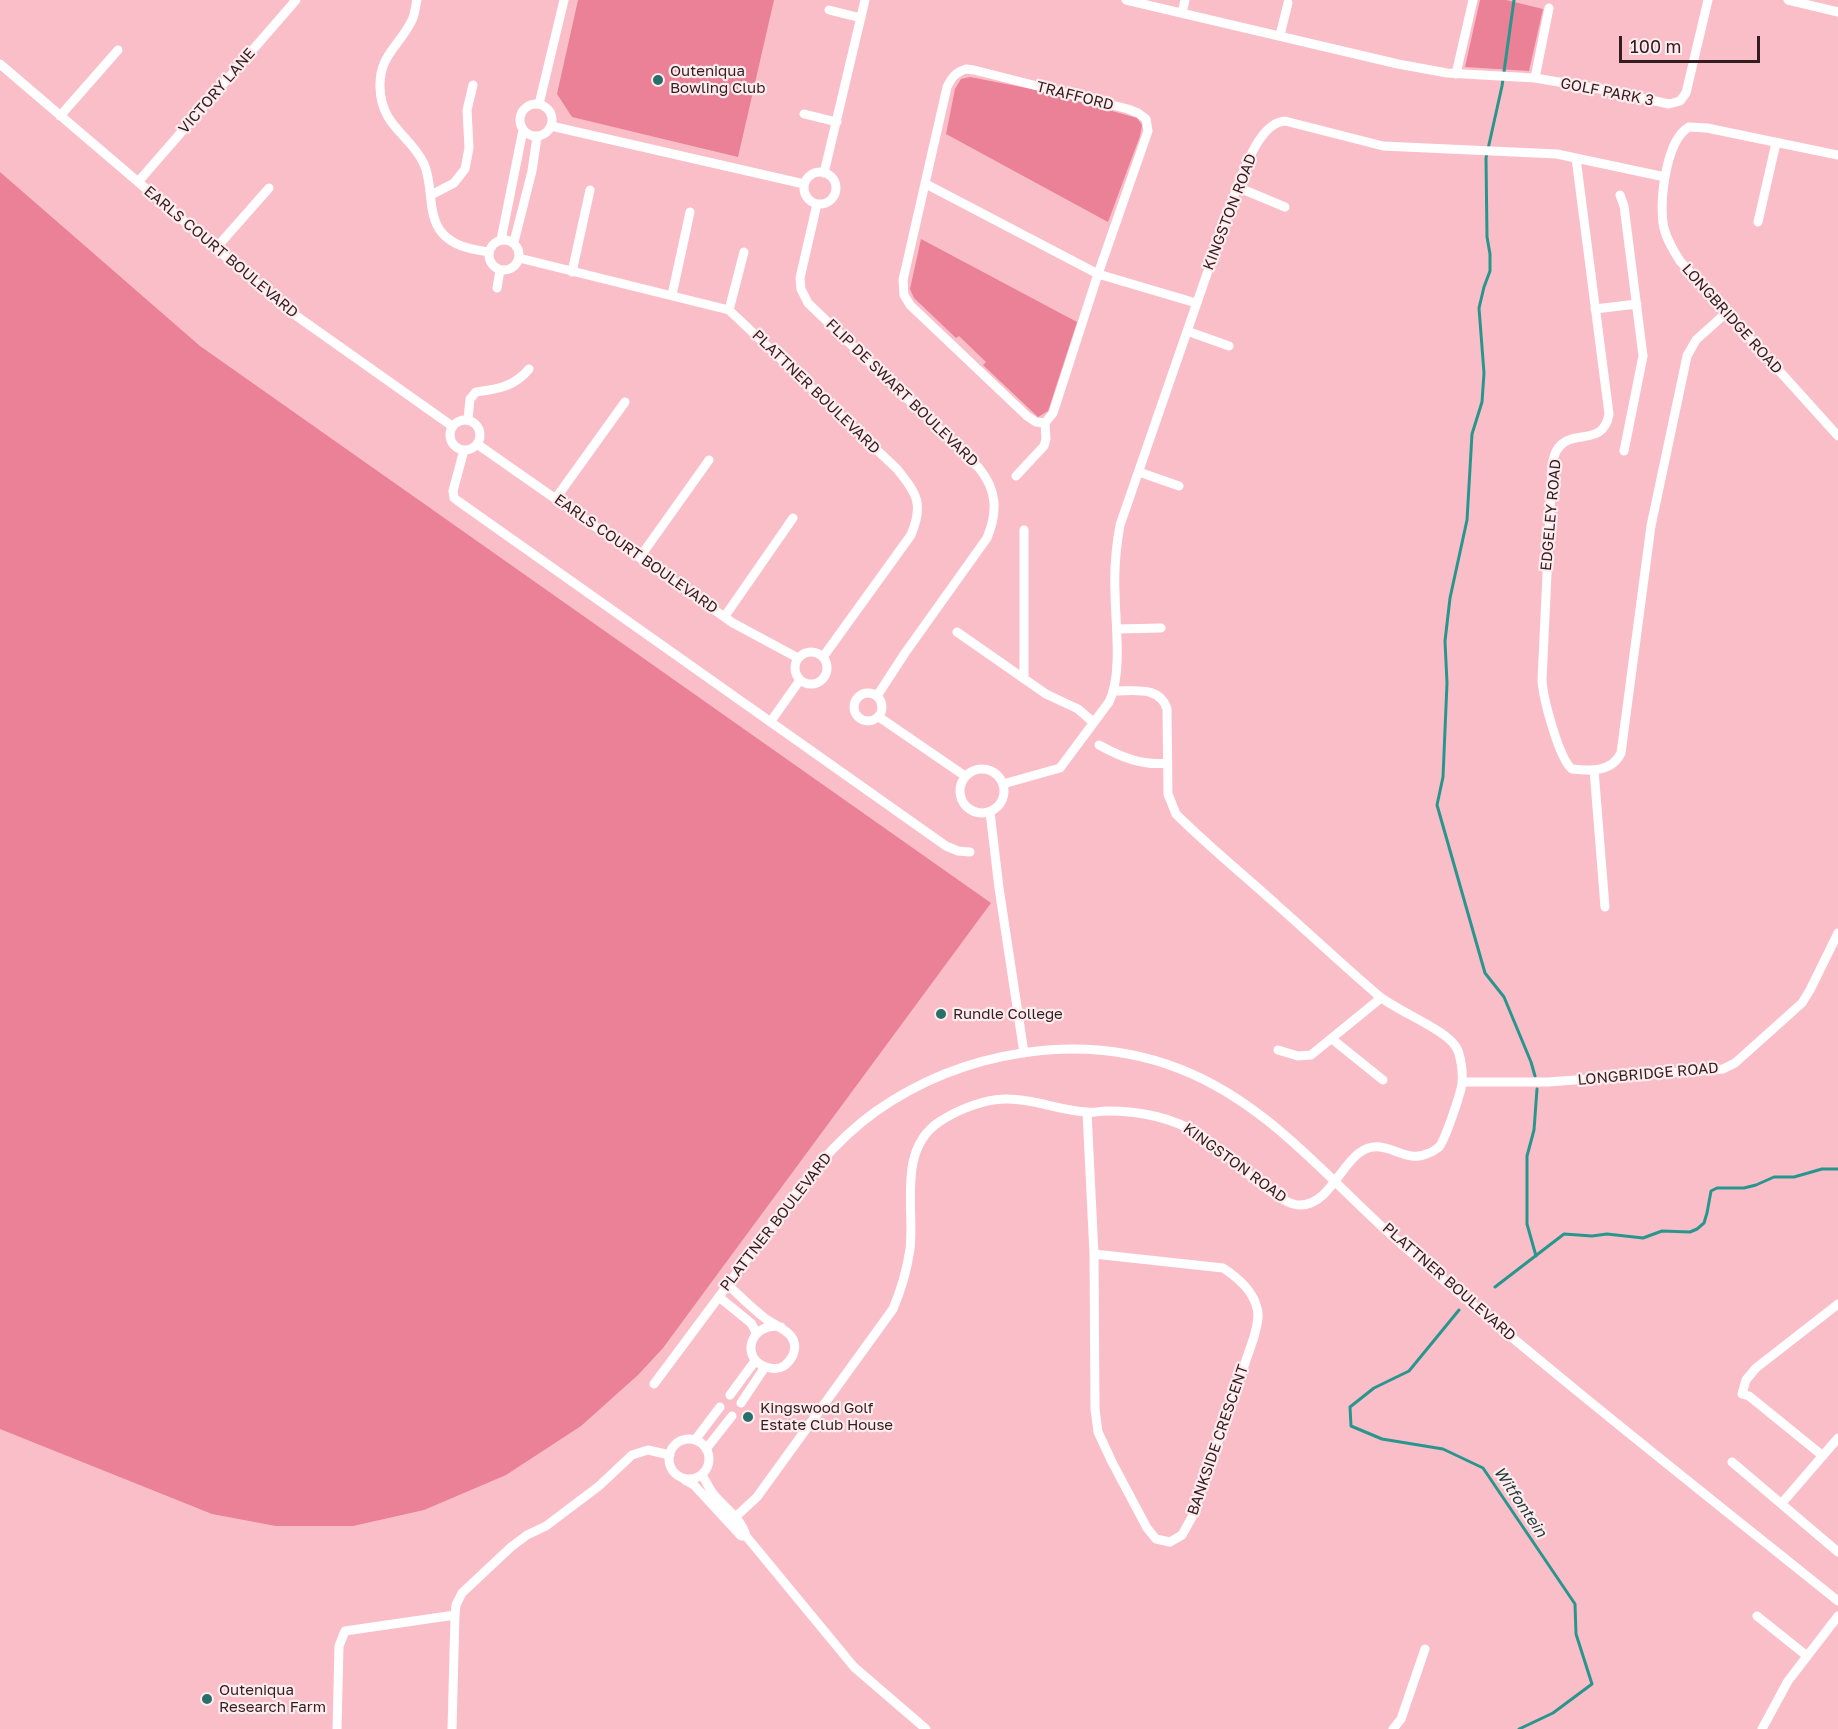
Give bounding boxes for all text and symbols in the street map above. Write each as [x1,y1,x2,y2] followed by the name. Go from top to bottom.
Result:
[1622,24,1763,62] scale bar
[1630,35,1681,57] text: 100 m
[175,45,259,137] street label: VICTORY LANE
[670,62,765,97] place label: Outeniqua Bowling Club
[651,73,665,87] marker: Outeniqua Bowling Club
[1559,74,1655,110] street label: GOLF PARK 3
[1034,78,1116,114] street label: TRAFFORD
[1200,151,1260,273] street label: KINGSTON ROAD
[140,182,302,322] street label: EARLS COURT BOULEVARD
[1678,260,1786,378] street label: LONGBRIDGE ROAD
[822,315,982,471] street label: FLIP DE SWART BOULEVARD
[748,326,884,458] street label: PLATTNER BOULEVARD
[1537,458,1565,572] street label: EDGELEY ROAD
[551,491,721,617] street label: EARLS COURT BOULEVARD
[953,1005,1063,1023] place label: Rundle College
[934,1007,948,1021] marker: Rundle College
[1577,1059,1719,1089] street label: LONGBRIDGE ROAD
[1180,1119,1290,1207] street label: KINGSTON ROAD
[716,1149,836,1295] street label: PLATTNER BOULEVARD
[1379,1219,1519,1345] street label: PLATTNER BOULEVARD
[1184,1362,1252,1518] street label: BANKSIDE CRESCENT
[760,1399,893,1434] place label: Kingswood Golf Estate Club House
[741,1410,755,1424] marker: Kingswood Golf Estate Club House
[1489,1463,1551,1541] water label: Witfontein
[219,1681,326,1716] place label: Outeniqua Research Farm
[200,1692,214,1706] marker: Outeniqua Research Farm

